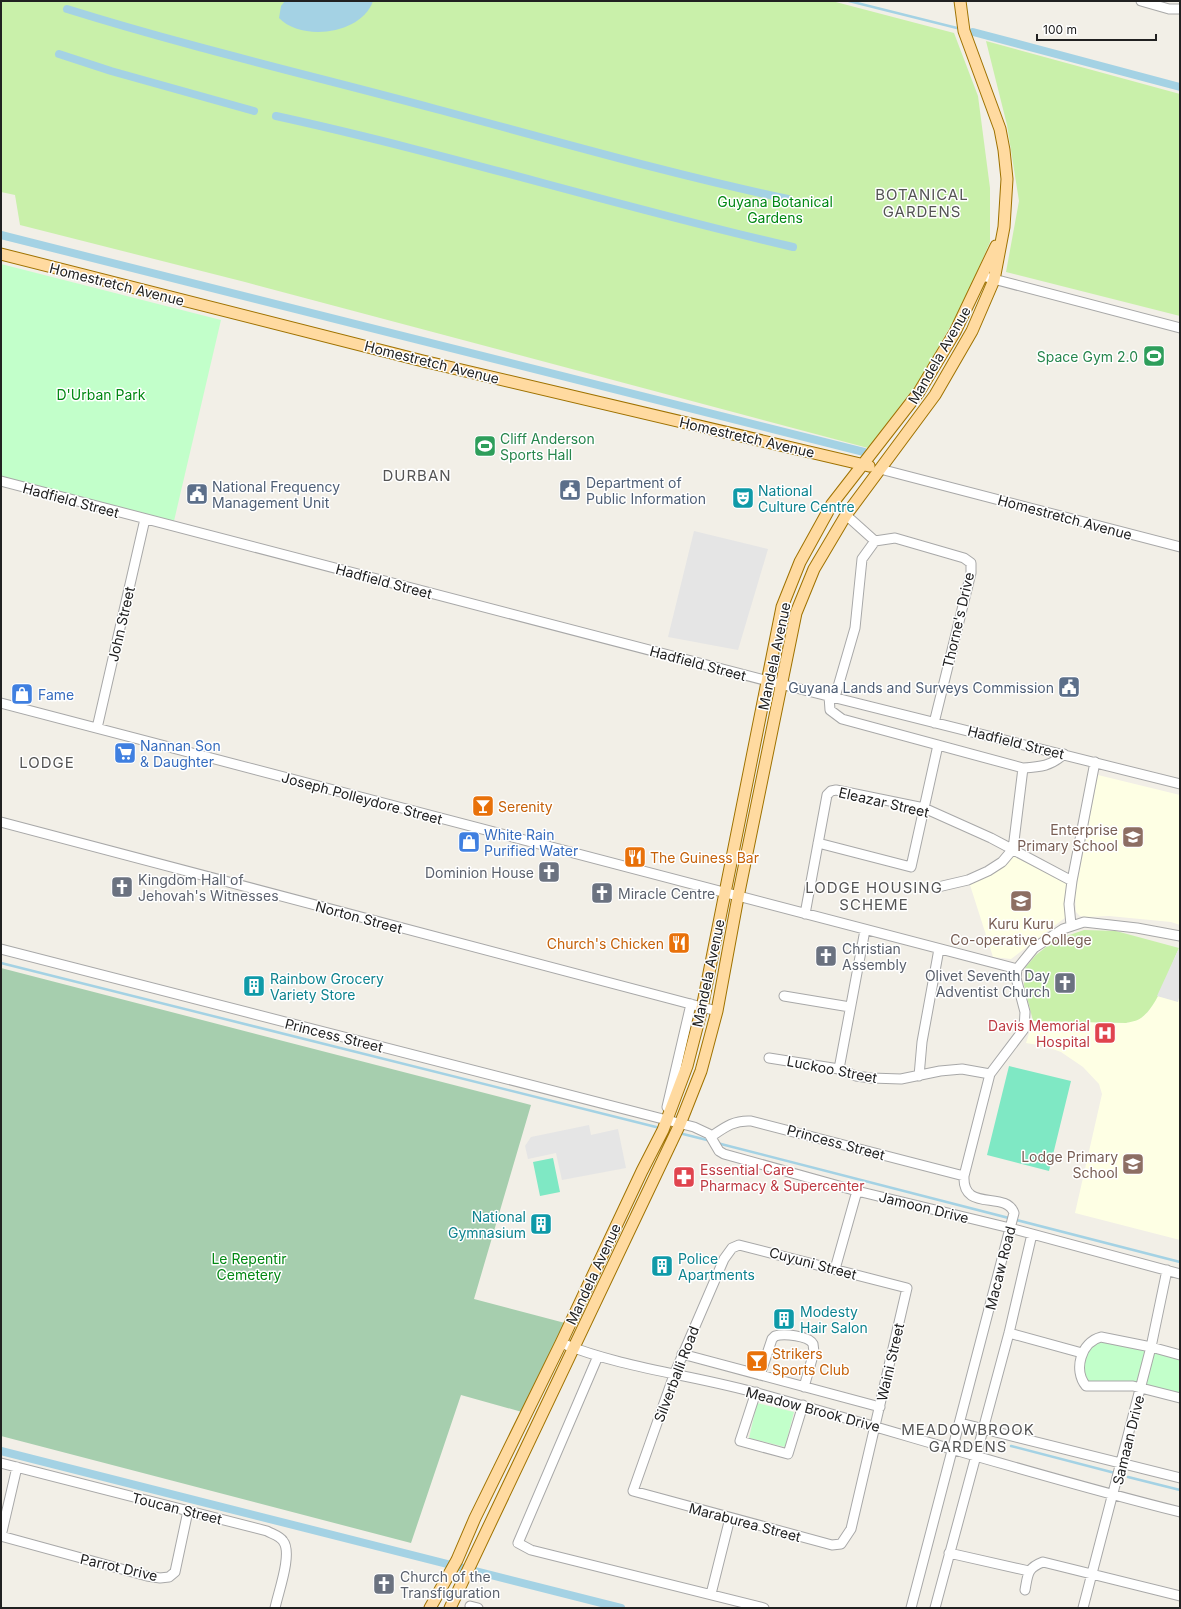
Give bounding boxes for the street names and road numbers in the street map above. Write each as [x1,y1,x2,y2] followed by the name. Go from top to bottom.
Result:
[48,259,186,309] street label: Homestretch Avenue
[904,303,974,407] street label: Mandela Avenue
[363,337,501,387] street label: Homestretch Avenue
[678,413,816,461] street label: Homestretch Avenue
[21,479,121,521] street label: Hadfield Street
[996,491,1134,543] street label: Homestretch Avenue
[334,560,434,602] street label: Hadfield Street
[939,570,977,670] street label: Thorne's Drive
[104,584,138,663] street label: John Street
[754,600,794,712] street label: Mandela Avenue
[648,642,748,684] street label: Hadfield Street
[966,722,1066,762] street label: Hadfield Street
[280,768,445,828] street label: Joseph Polleydore Street
[837,783,931,821] street label: Eleazar Street
[314,897,405,937] street label: Norton Street
[688,917,728,1029] street label: Mandela Avenue
[283,1015,385,1056] street label: Princess Street
[785,1052,879,1086] street label: Luckoo Street
[785,1121,887,1163] street label: Princess Street
[877,1188,971,1226] street label: Jamoon Drive
[562,1221,624,1327] street label: Mandela Avenue
[981,1224,1019,1312] street label: Macaw Road
[767,1243,859,1283] street label: Cuyuni Street
[873,1321,907,1403] street label: Waini Street
[650,1324,702,1424] street label: Silverballi Road
[744,1383,882,1435] street label: Meadow Brook Drive
[1109,1393,1147,1487] street label: Samaan Drive
[130,1489,224,1528] street label: Toucan Street
[687,1499,803,1545] street label: Maraburea Street
[79,1550,159,1584] street label: Parrot Drive

